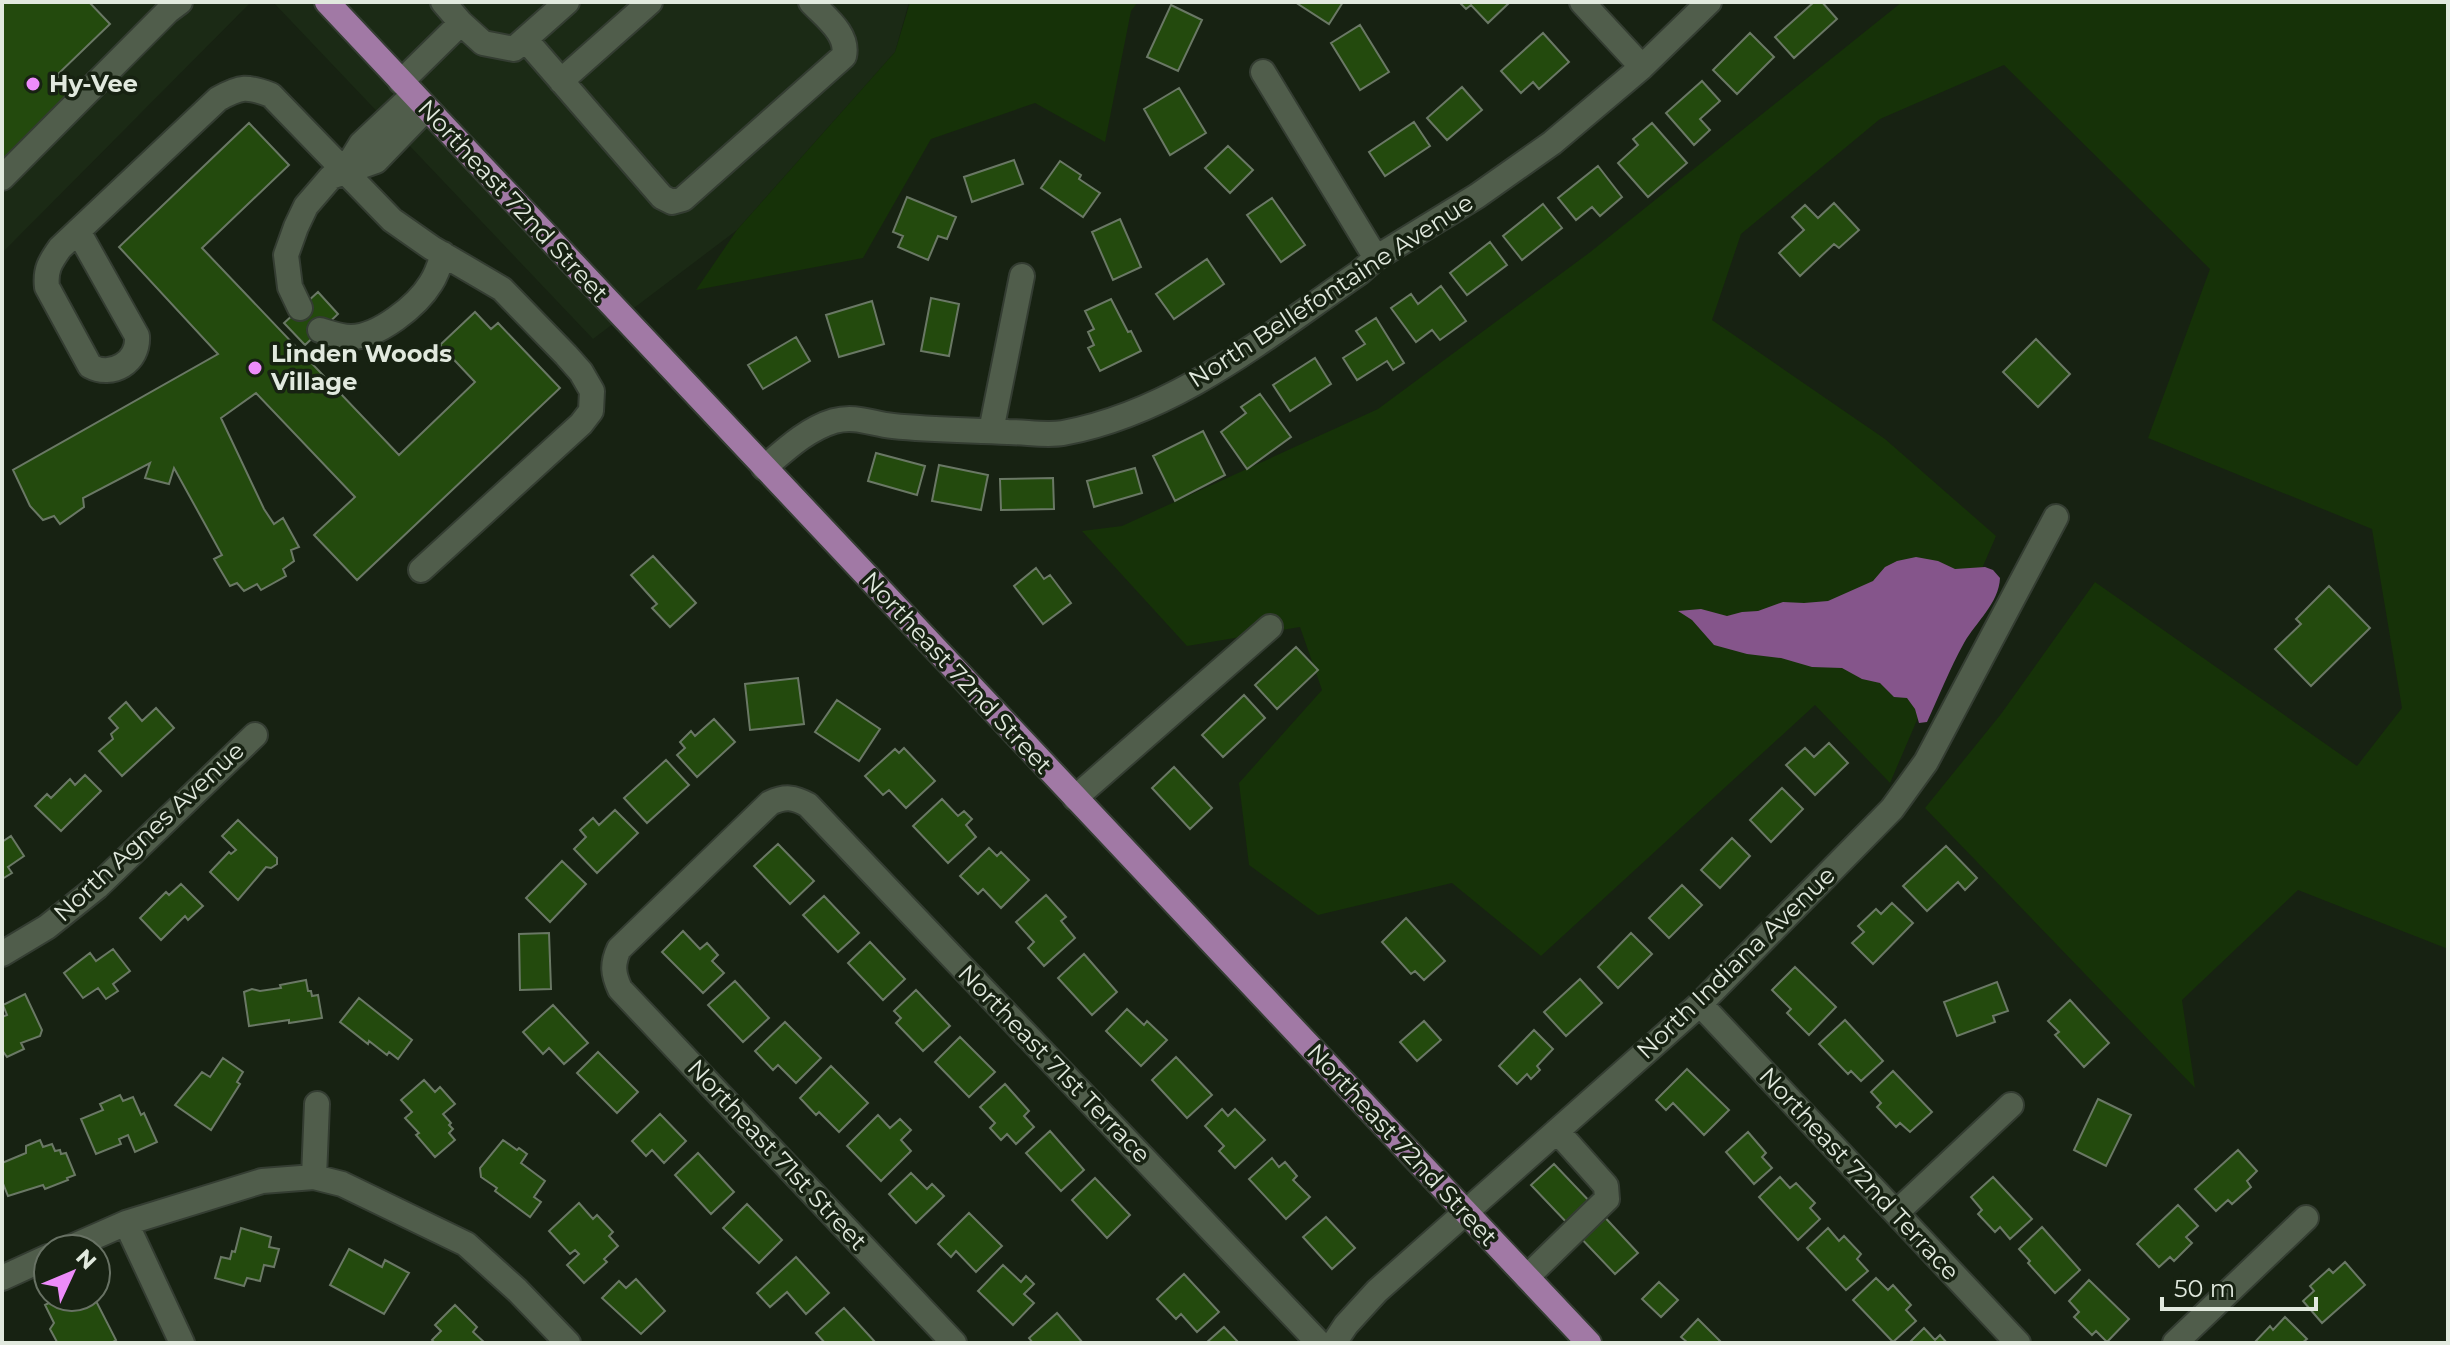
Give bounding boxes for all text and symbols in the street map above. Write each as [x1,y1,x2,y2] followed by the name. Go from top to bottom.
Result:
[49,69,138,98] place label: Hy-Vee
[24,75,42,93] marker: Hy-Vee
[412,94,615,308] street label: Northeast 72nd Street
[1183,188,1478,394] street label: North Bellefontaine Avenue
[270,339,452,396] place label: Linden Woods Village
[246,359,264,377] marker: Linden Woods Village
[856,566,1059,780] street label: Northeast 72nd Street
[47,736,250,927] street label: North Agnes Avenue
[1630,860,1841,1065] street label: North Indiana Avenue
[952,959,1157,1169] street label: Northeast 71st Terrace
[1301,1038,1504,1252] street label: Northeast 72nd Street
[682,1053,873,1256] street label: Northeast 71st Street
[1753,1061,1965,1286] street label: Northeast 72nd Terrace
[32,1233,112,1313] north arrow
[70,1244,102,1275] text: N
[2162,1261,2316,1311] scale bar
[2174,1274,2235,1303] text: 50 m

